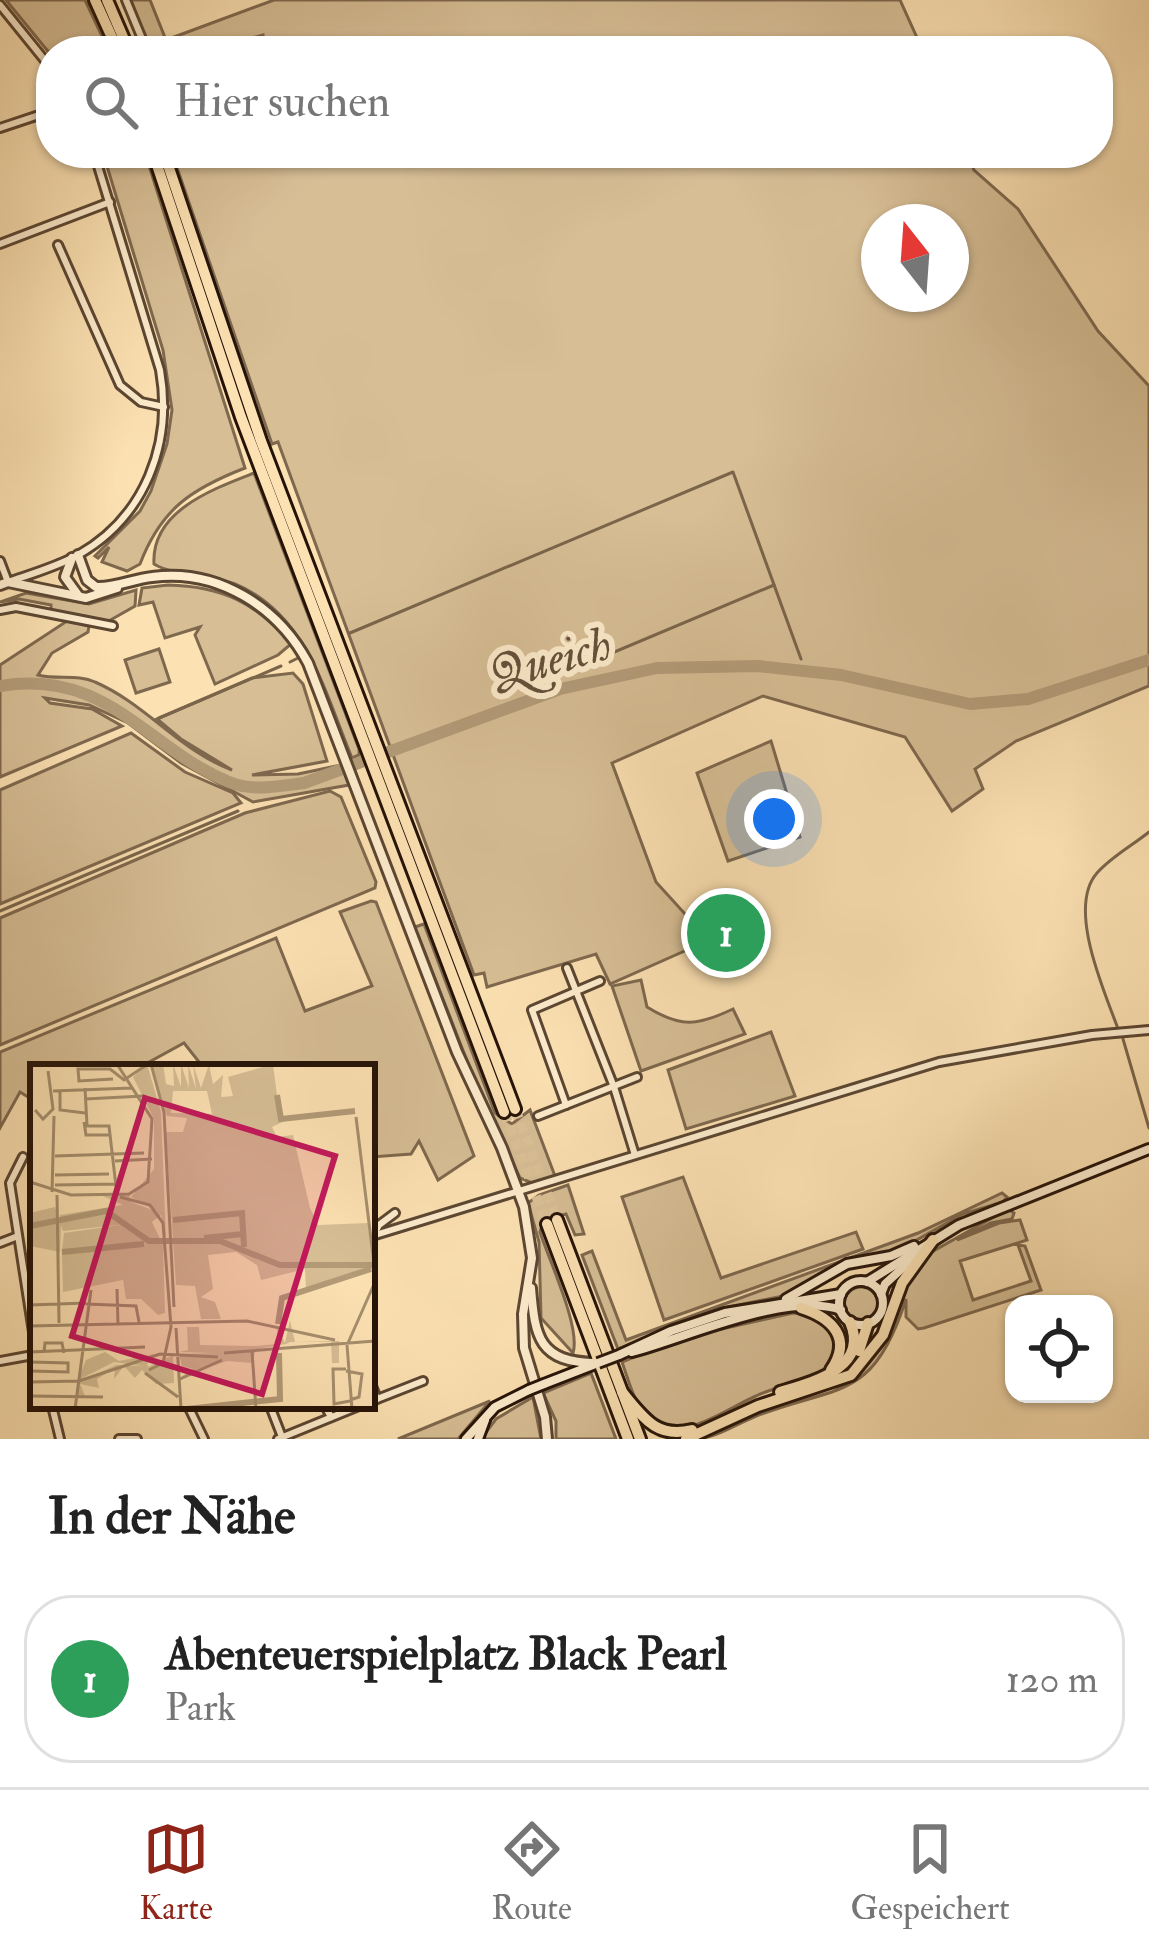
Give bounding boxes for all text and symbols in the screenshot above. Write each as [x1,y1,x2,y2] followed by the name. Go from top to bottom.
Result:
[36,36,1113,168] search box
[78,69,144,135] icon: search
[174,74,390,130] text: Hier suchen
[861,204,969,312] north arrow
[482,614,618,706] water label: Queich
[744,789,804,849] your location
[687,888,765,978] pin: 1
[30,1064,375,1409] inset map
[1005,1295,1113,1403] map controls
[1005,1295,1113,1403] button: locate
[48,1485,295,1549] text: In der Nähe
[165,1627,727,1683] text: Abenteuerspielplatz Black Pearl
[83,1655,97,1704] text: 1
[1006,1655,1098,1704] text: 120 m
[165,1683,236,1732] text: Park
[139,1816,213,1929] tab: Karte
[491,1816,572,1929] tab: Route
[850,1816,1010,1929] tab: Gespeichert

